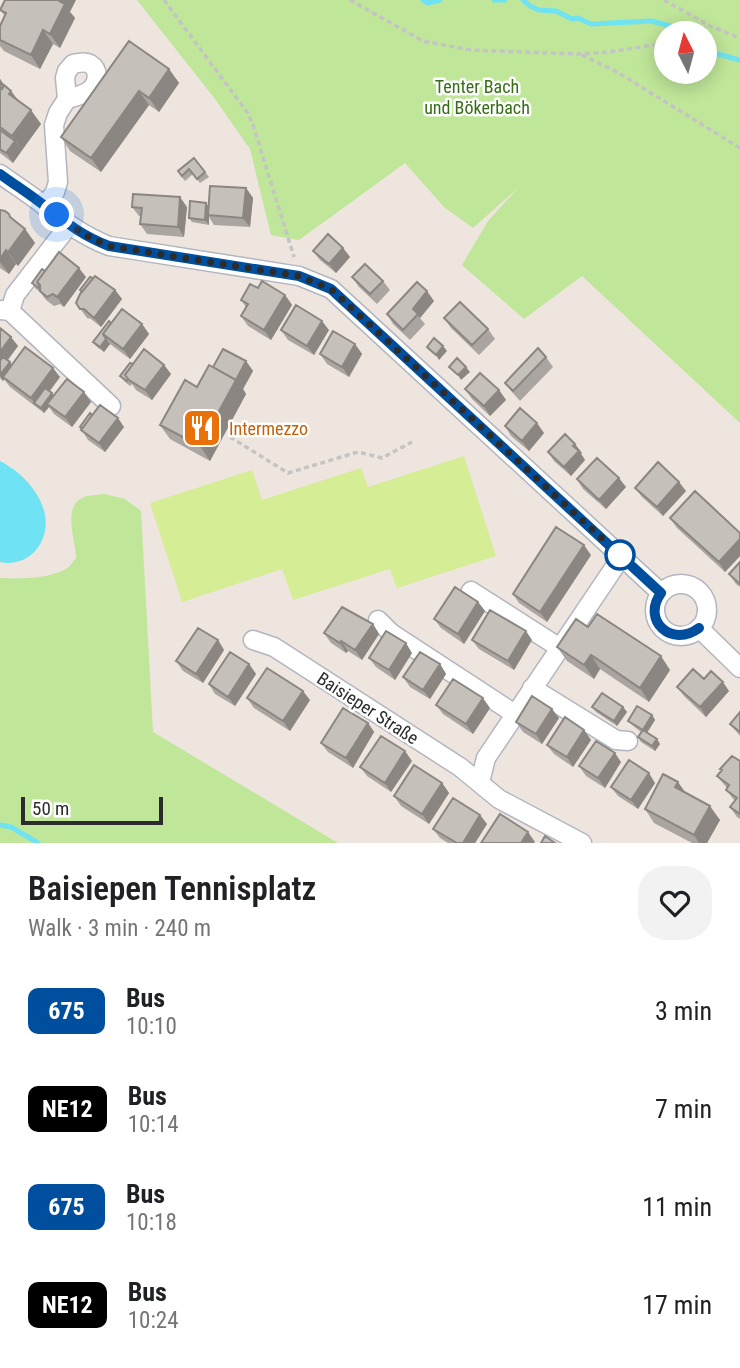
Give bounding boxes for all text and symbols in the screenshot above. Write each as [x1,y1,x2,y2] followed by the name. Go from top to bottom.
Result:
[654,21,718,84] north arrow
[654,21,717,84] map controls
[424,76,530,118] park label: Tenter Bach und Bökerbach
[39,197,74,232] your location
[181,407,223,449] restaurant icon: Intermezzo
[229,418,308,439] place label: Intermezzo
[605,540,635,570] unlabelled marker
[313,667,423,749] street label: Baisieper Straße
[21,794,163,826] scale bar
[32,797,69,820] text: 50 m
[638,866,712,940] button: heart
[28,869,316,908] text: Baisiepen Tennisplatz
[28,915,211,942] text: Walk · 3 min · 240 m
[126,983,165,1013] text: Bus
[655,996,712,1026] text: 3 min
[48,997,85,1025] text: 675
[126,1013,177,1040] text: 10:10
[128,1081,167,1111] text: Bus
[655,1094,712,1124] text: 7 min
[42,1095,93,1123] text: NE12
[128,1111,179,1138] text: 10:14
[126,1179,165,1209] text: Bus
[642,1192,712,1222] text: 11 min
[48,1193,85,1221] text: 675
[126,1209,177,1236] text: 10:18
[128,1277,167,1307] text: Bus
[642,1290,712,1320] text: 17 min
[42,1291,93,1319] text: NE12
[128,1307,179,1334] text: 10:24

